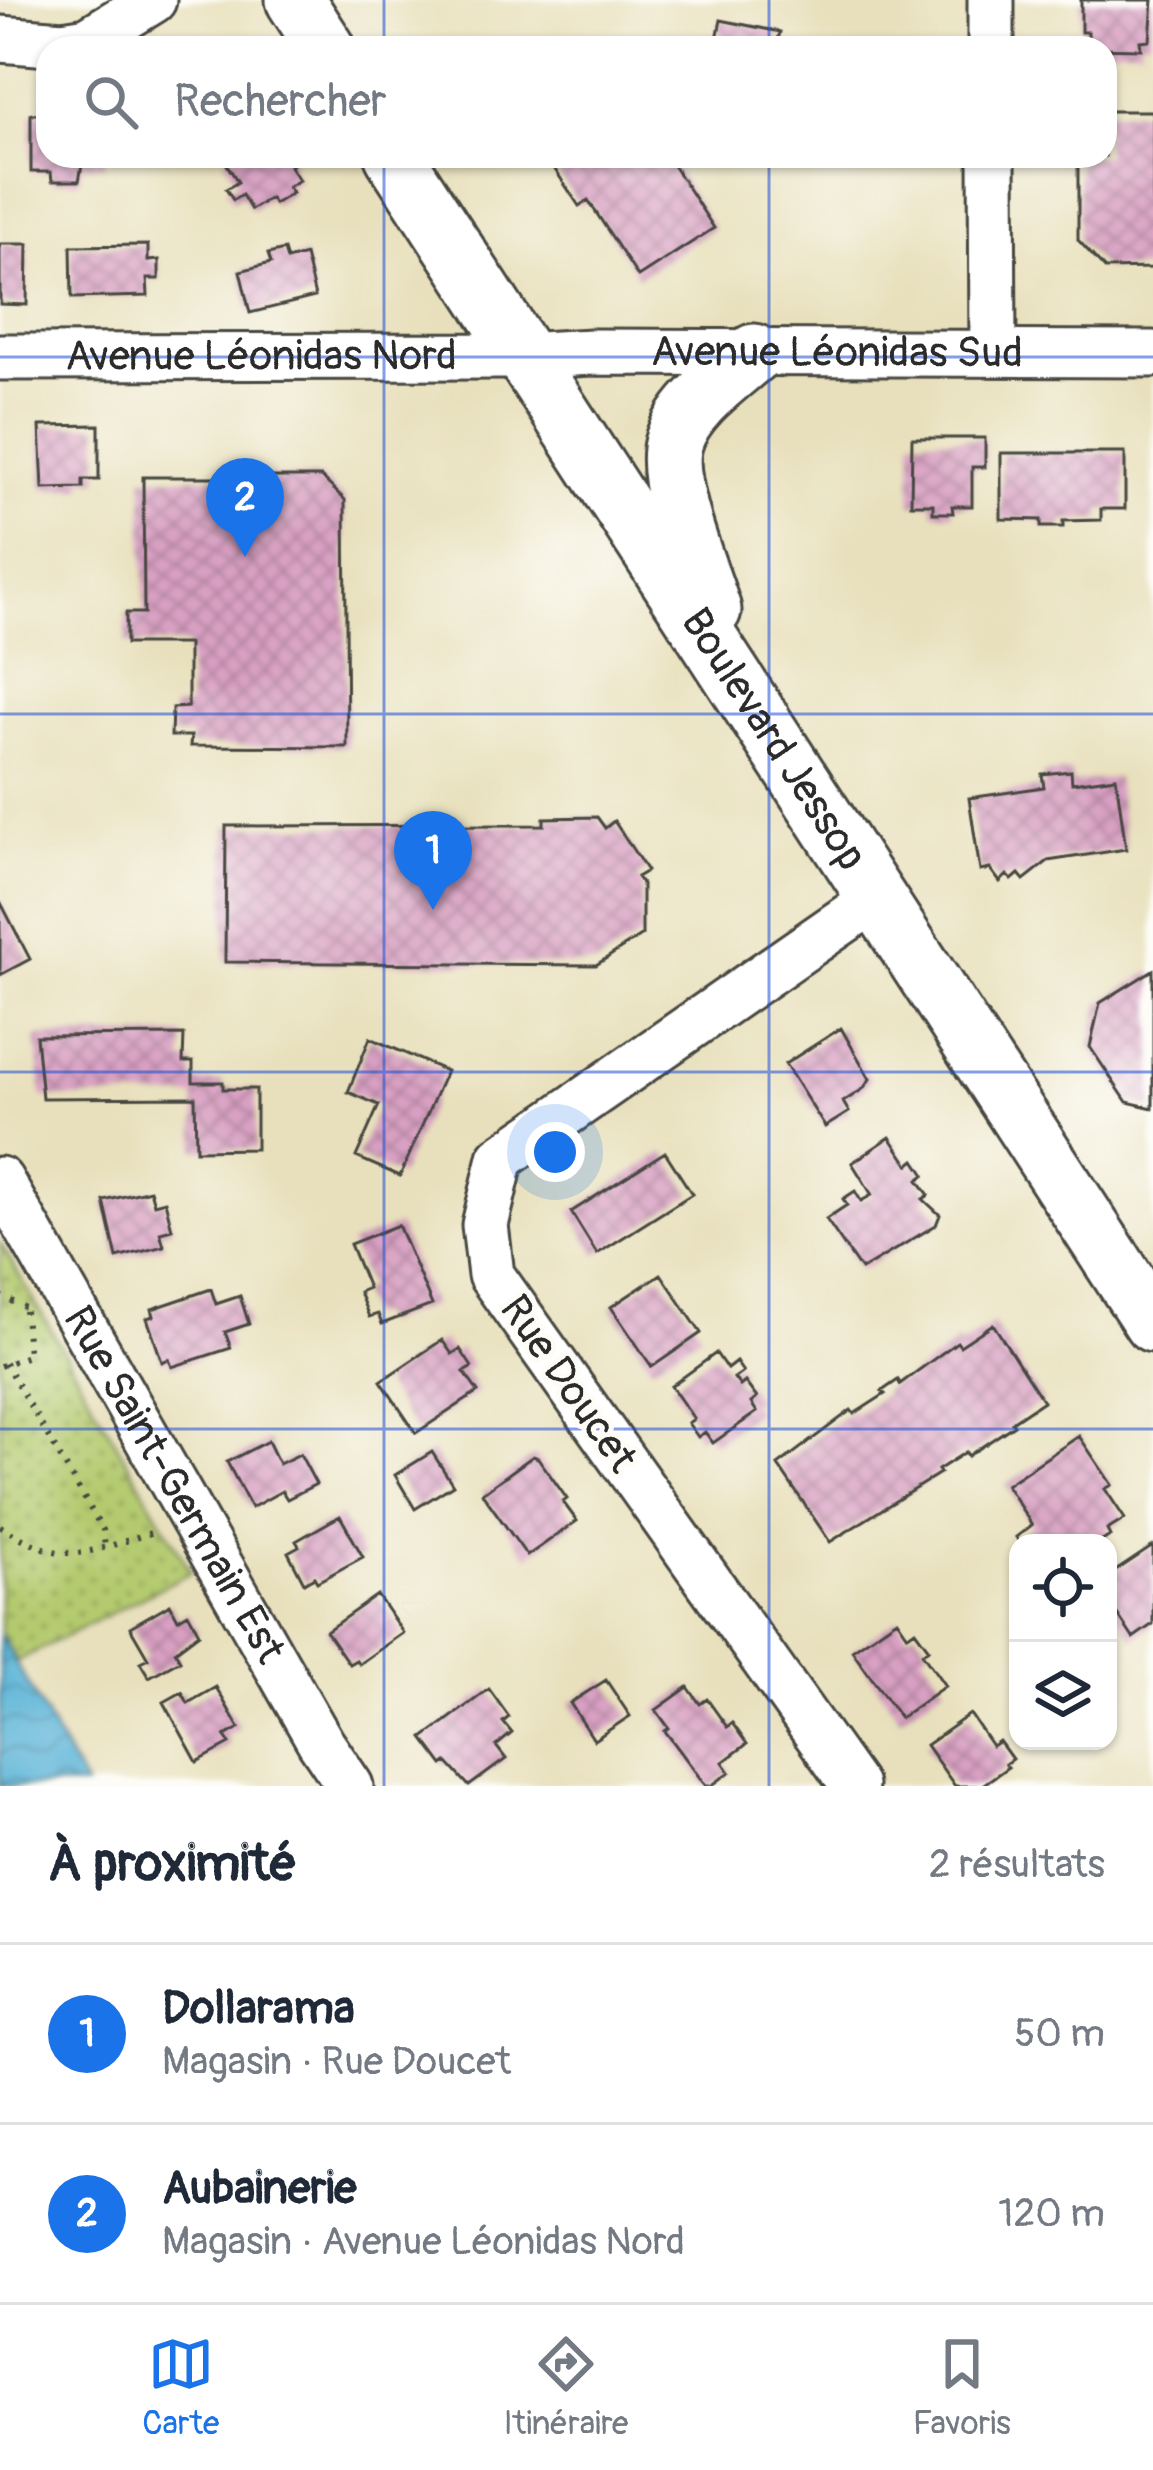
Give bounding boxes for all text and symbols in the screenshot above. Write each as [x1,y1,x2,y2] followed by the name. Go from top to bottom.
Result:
[36,36,1117,168] search box
[78,69,144,135] icon: search
[174,74,387,130] text: Rechercher
[651,326,1023,380] street label: Avenue Léonidas Sud
[65,330,457,383] street label: Avenue Léonidas Nord
[206,458,284,557] pin: 2
[669,599,878,880] street label: Boulevard Jessop
[394,811,472,910] pin: 1
[525,1122,585,1182] your location
[488,1285,648,1483] street label: Rue Doucet
[52,1297,296,1673] street label: Rue Saint-Germain Est
[1009,1534,1117,1750] map controls
[1009,1534,1117,1642] button: locate
[1009,1642,1117,1750] button: layers
[48,1832,297,1896] text: À proximité
[929,1840,1105,1889] text: 2 résultats
[162,1981,355,2037] text: Dollarama
[79,2009,95,2058] text: 1
[1014,2009,1105,2058] text: 50 m
[162,2037,511,2086] text: Magasin · Rue Doucet
[162,2161,357,2217] text: Aubainerie
[76,2189,98,2238] text: 2
[998,2189,1105,2238] text: 120 m
[162,2217,685,2266] text: Magasin · Avenue Léonidas Nord
[142,2331,219,2444] tab: Carte
[504,2331,628,2444] tab: Itinéraire
[913,2331,1011,2444] tab: Favoris

